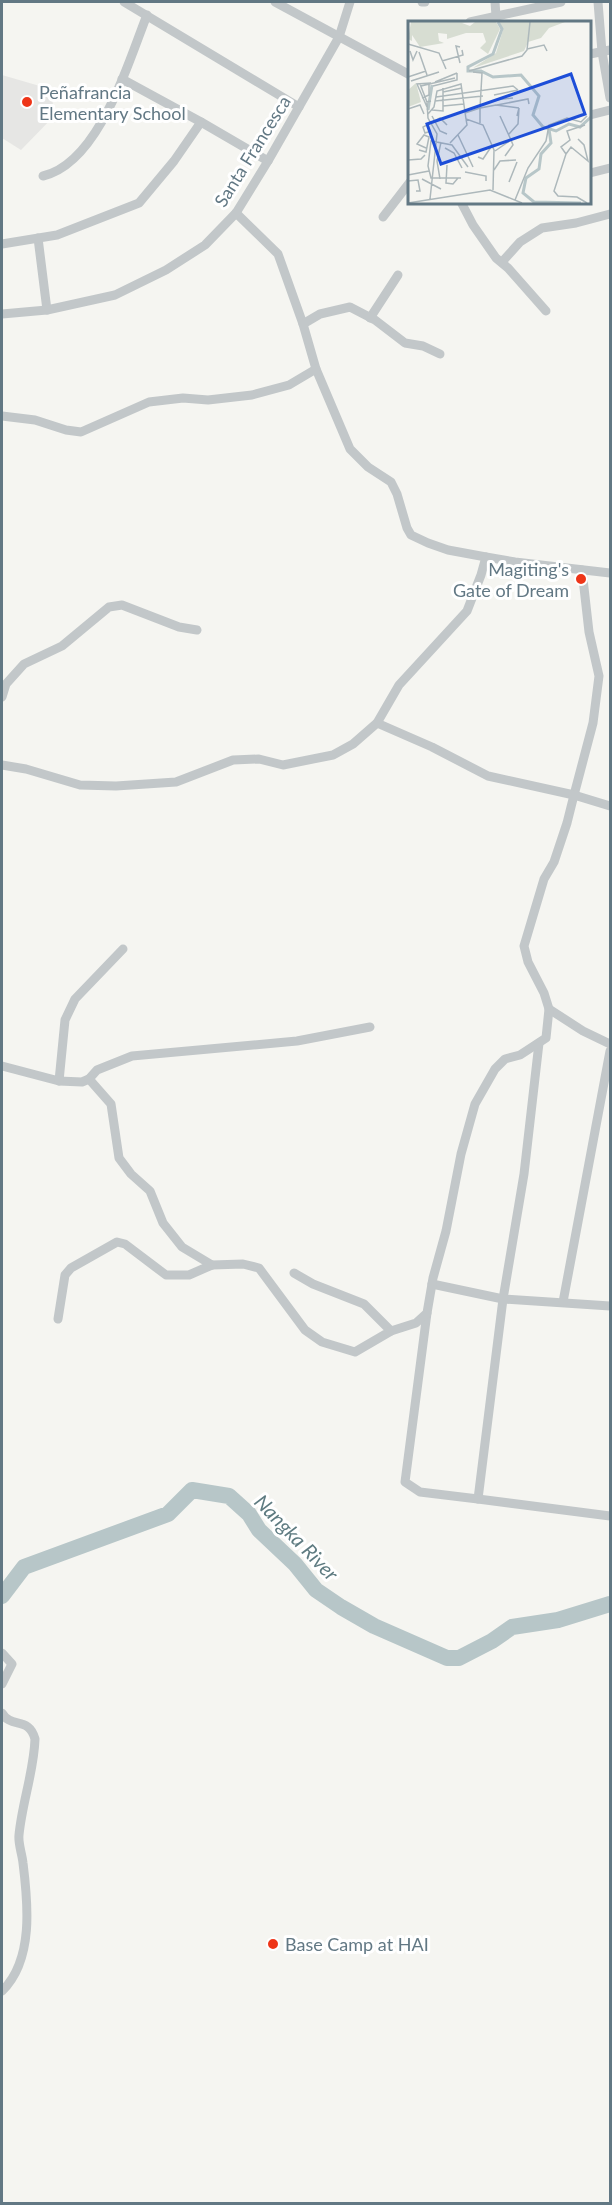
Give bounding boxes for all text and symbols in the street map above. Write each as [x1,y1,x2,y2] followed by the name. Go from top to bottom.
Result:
[408,21,591,204] inset map
[39,81,186,124] place label: Peñafrancia Elementary School
[209,91,295,211] street label: Santa Francesca
[20,95,34,109] marker: Peñafrancia Elementary School
[453,558,569,601] place label: Magiting's Gate of Dream
[574,572,588,586] marker: Magiting's Gate of Dream
[250,1489,345,1586] water label: Nangka River
[285,1933,429,1955] place label: Base Camp at HAI
[266,1937,280,1951] marker: Base Camp at HAI

